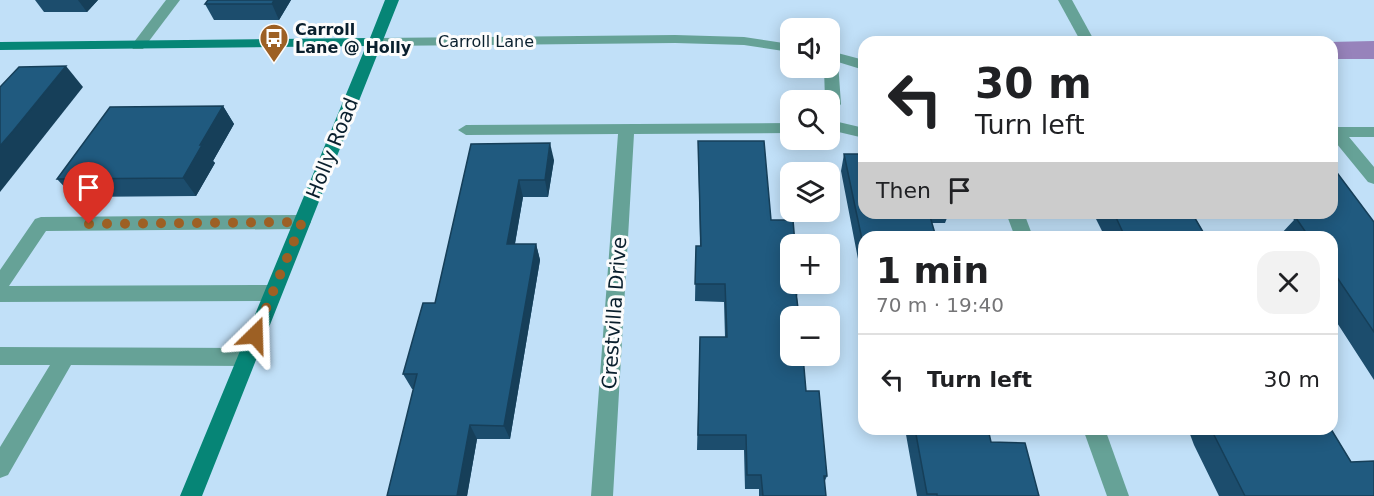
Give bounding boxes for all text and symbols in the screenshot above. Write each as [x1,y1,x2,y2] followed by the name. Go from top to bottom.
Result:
[780,18,840,366] map controls
[780,18,840,78] button: sound
[295,20,412,57] place label: Carroll Lane @ Holly
[258,22,290,64] bus stop icon: Carroll Lane @ Holly
[438,32,534,51] street label: Carroll Lane
[975,59,1092,108] text: 30 m
[876,60,954,138] icon: left
[780,90,840,150] button: search
[301,94,363,202] street label: Holly Road
[975,109,1085,140] text: Turn left
[63,162,114,224] pin
[780,162,840,222] button: layers
[72,171,105,204] icon: arrive
[943,174,976,207] icon: arrive
[876,178,931,203] text: Then
[780,234,840,294] button: +
[597,236,631,390] street label: Crestvilla Drive
[876,250,989,291] text: 1 min
[1257,251,1320,314] button: close
[876,293,1004,317] text: 70 m · 19:40
[223,303,287,367] position arrow
[780,306,840,366] button: −
[876,363,909,396] icon: left
[927,367,1032,392] text: Turn left
[1264,367,1320,392] text: 30 m

